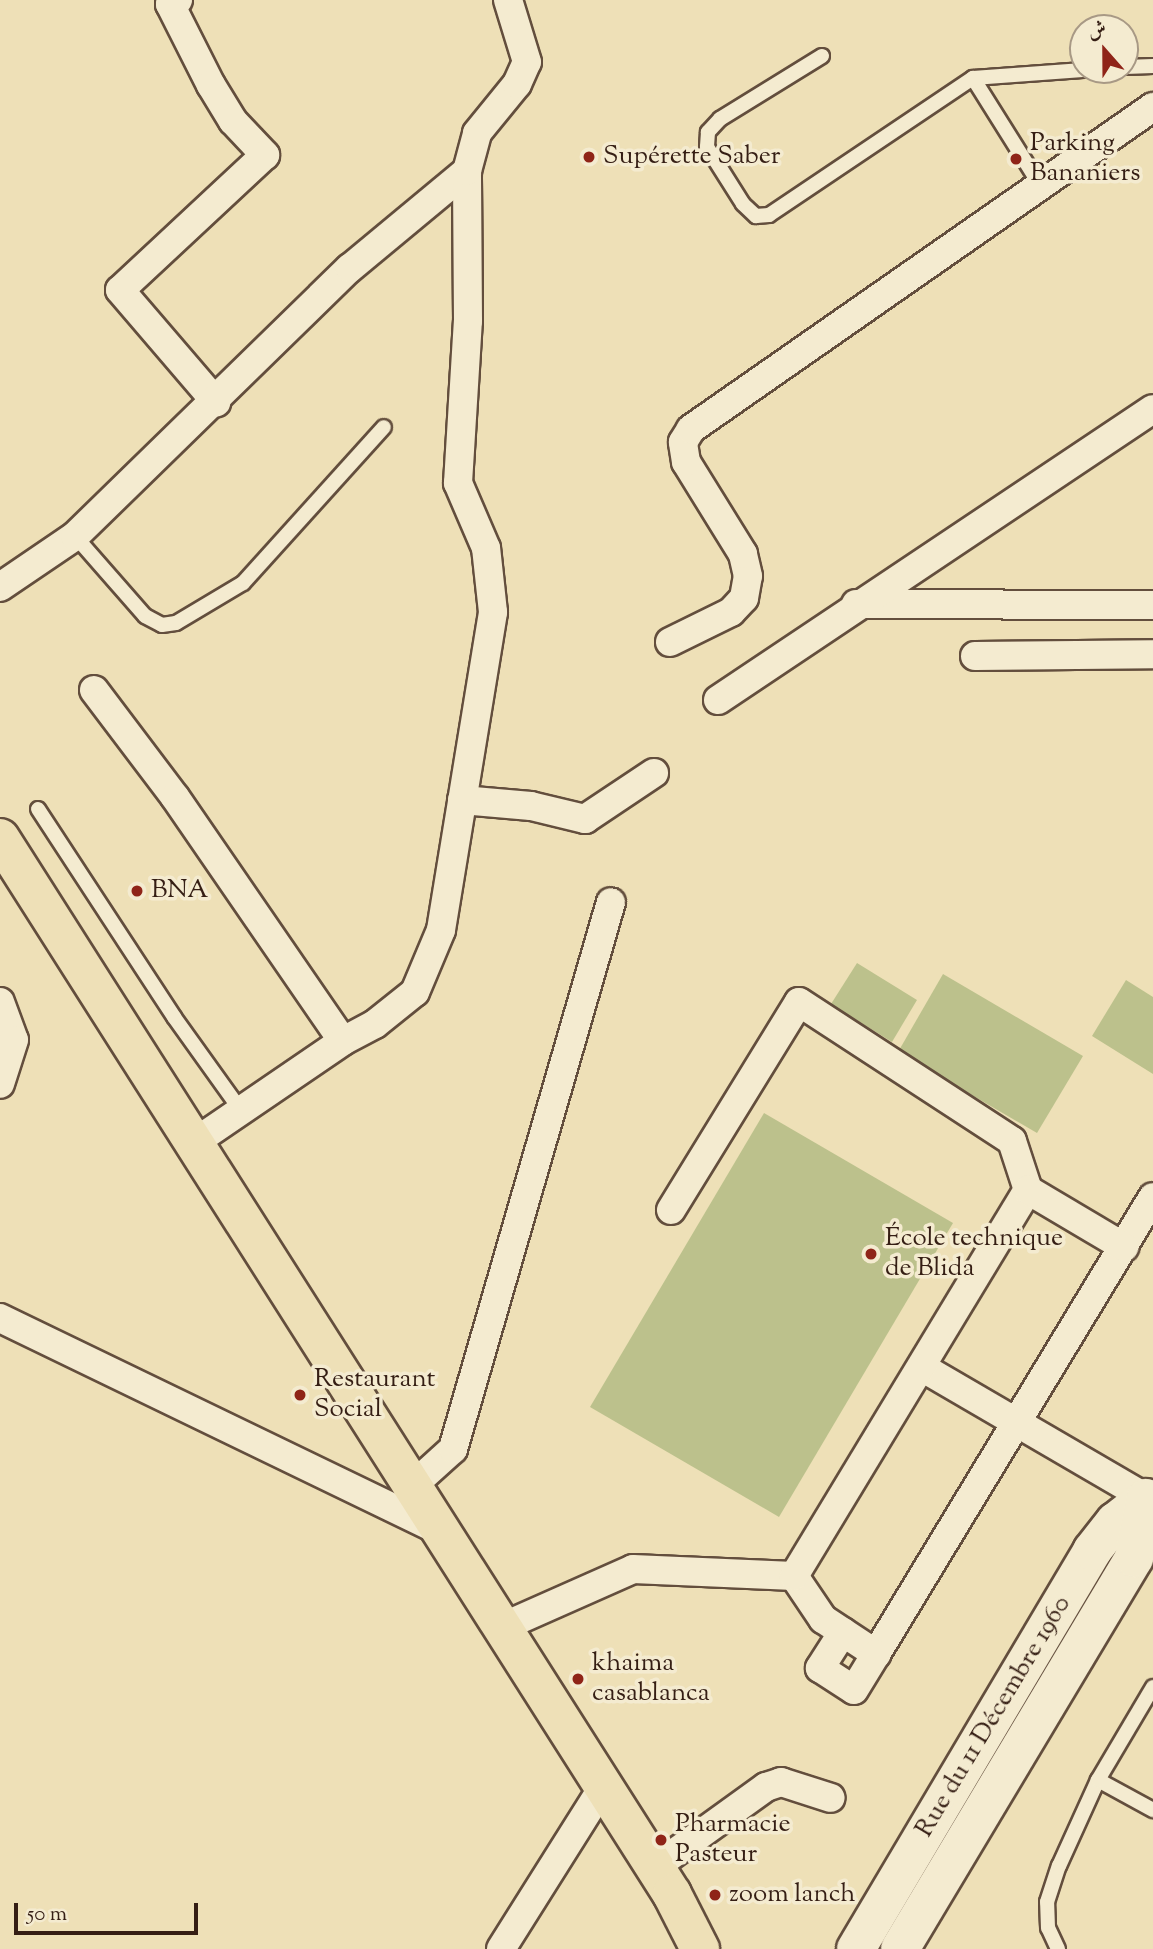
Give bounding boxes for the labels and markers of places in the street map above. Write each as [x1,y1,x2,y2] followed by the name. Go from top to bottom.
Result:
[1030,128,1140,190] place label: Parking Bananiers
[603,141,781,173] place label: Supérette Saber
[581,149,597,165] marker: Supérette Saber
[1008,151,1024,167] marker: Parking Bananiers
[151,875,208,907] place label: BNA
[129,883,145,899] marker: BNA
[885,1223,1063,1284] place label: École technique de Blida
[863,1246,879,1262] marker: École technique de Blida
[314,1364,435,1426] place label: Restaurant Social
[292,1387,308,1403] marker: Restaurant Social
[592,1648,710,1710] place label: khaima casablanca
[570,1671,586,1687] marker: khaima casablanca
[675,1809,791,1870] place label: Pharmacie Pasteur
[653,1832,669,1848] marker: Pharmacie Pasteur
[729,1879,856,1911] place label: zoom lanch
[707,1887,723,1903] marker: zoom lanch

